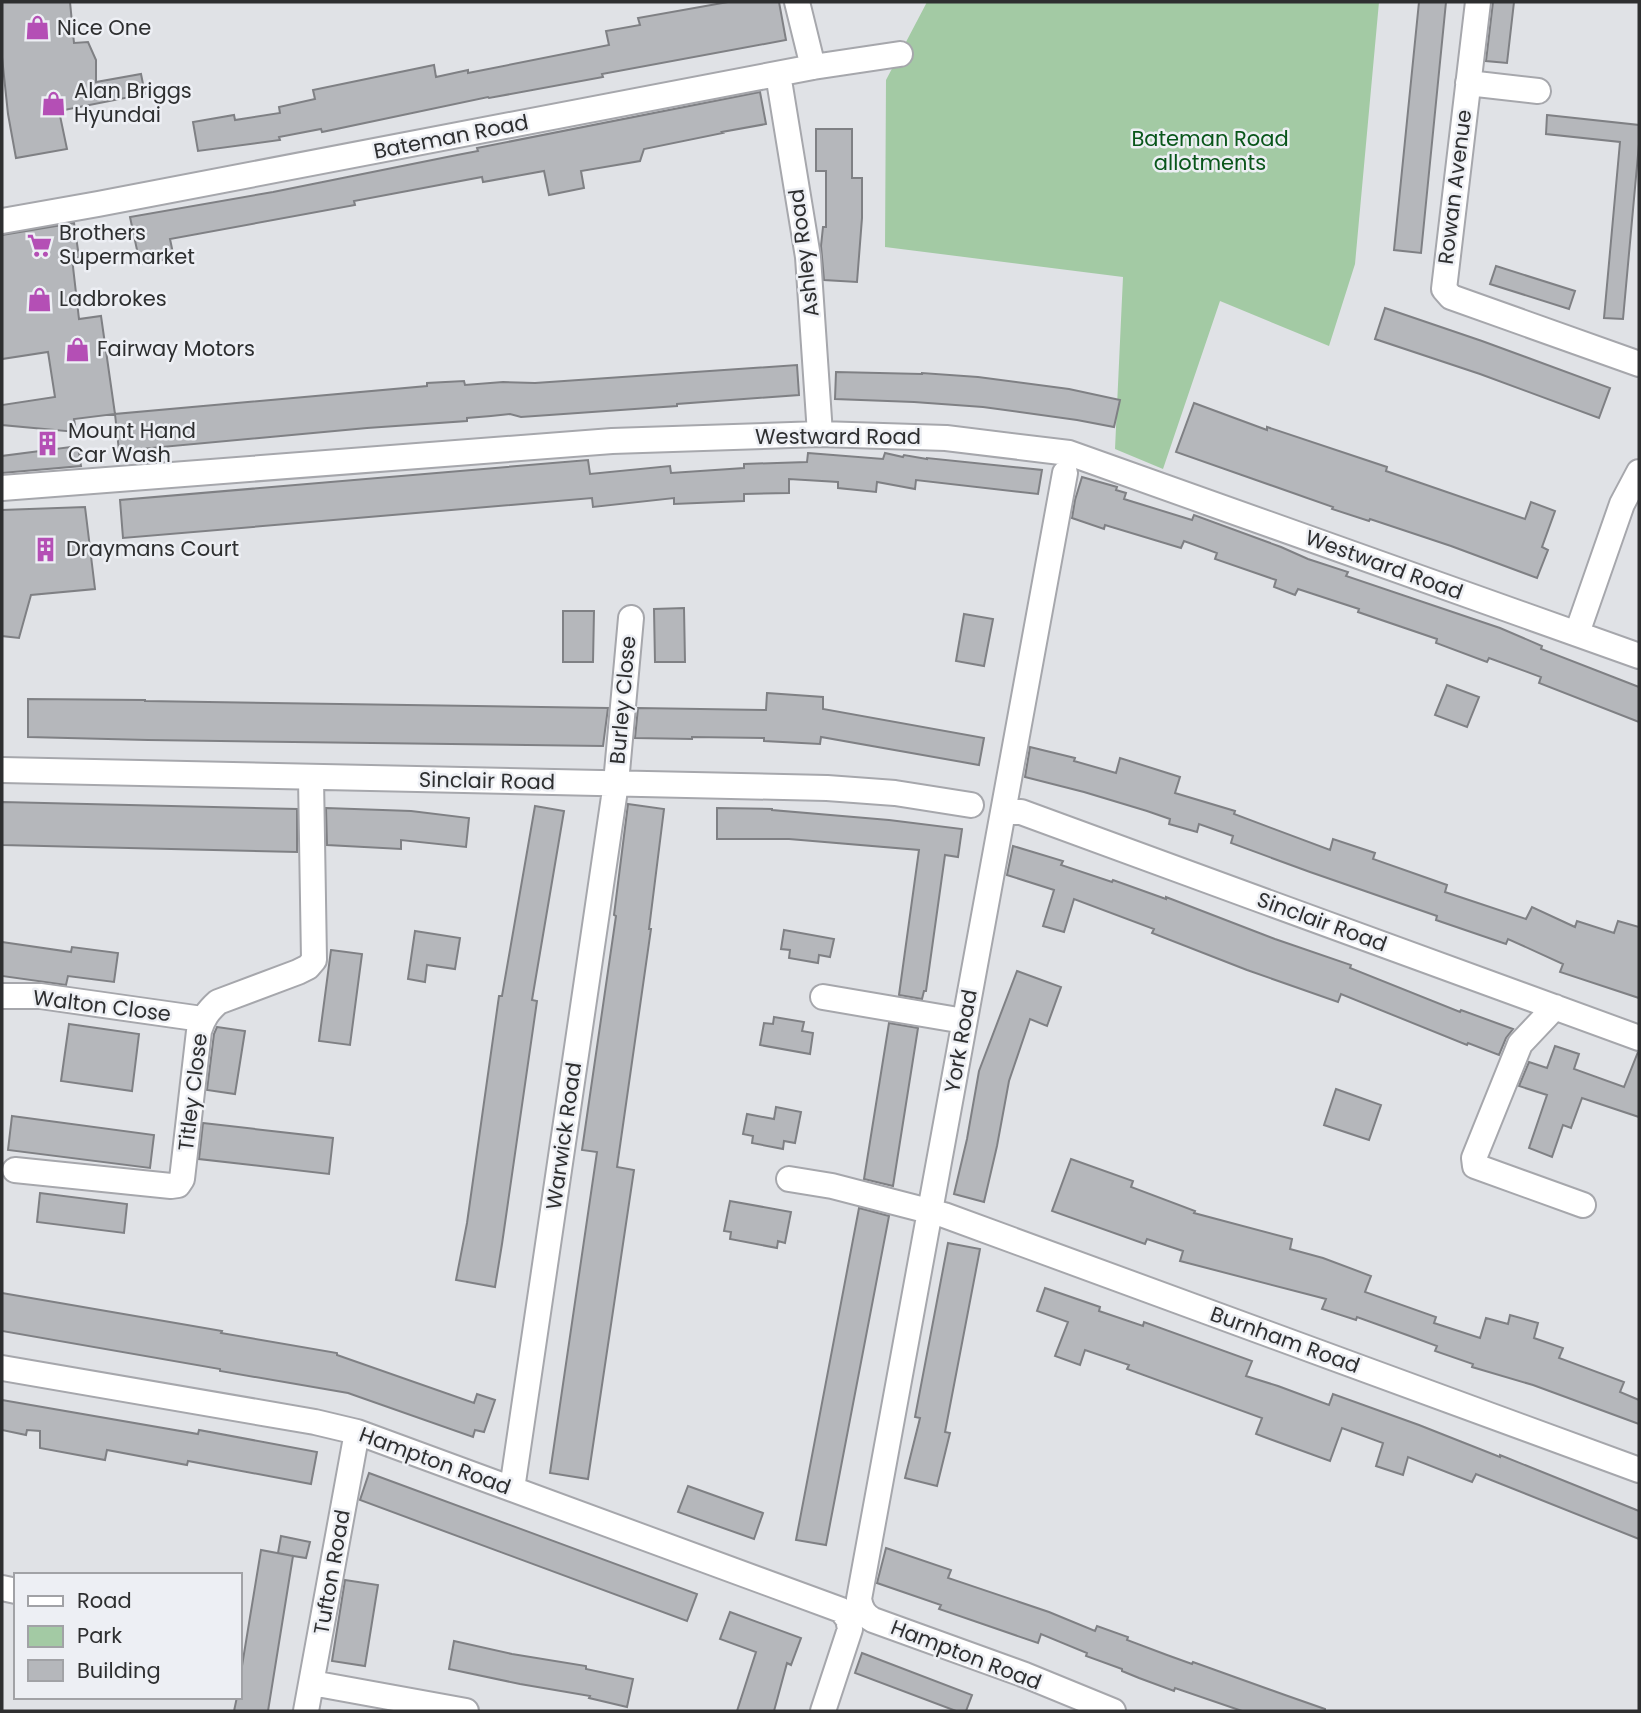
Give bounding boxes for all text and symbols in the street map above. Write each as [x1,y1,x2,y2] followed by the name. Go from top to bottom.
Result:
[57,13,151,42] place label: Nice One
[23,14,51,42] shop icon: Nice One
[74,76,192,129] place label: Alan Briggs Hyundai
[40,89,68,117] shop icon: Alan Briggs Hyundai
[371,107,531,166] street label: Bateman Road
[1431,108,1478,266] street label: Rowan Avenue
[1131,124,1289,177] park label: Bateman Road allotments
[781,187,826,319] street label: Ashley Road
[59,218,195,271] place label: Brothers Supermarket
[25,231,53,259] supermarket icon: Brothers Supermarket
[59,284,167,313] place label: Ladbrokes
[25,285,53,313] shop icon: Ladbrokes
[97,334,255,363] place label: Fairway Motors
[63,335,91,363] shop icon: Fairway Motors
[68,416,196,469] place label: Mount Hand Car Wash
[755,422,921,451] street label: Westward Road
[34,429,62,457] building icon: Mount Hand Car Wash
[1301,523,1467,607] street label: Westward Road
[66,534,239,563] place label: Draymans Court
[32,535,60,563] building icon: Draymans Court
[602,635,643,765] street label: Burley Close
[419,765,555,796] street label: Sinclair Road
[1253,885,1391,958] street label: Sinclair Road
[31,983,173,1028] street label: Walton Close
[937,987,984,1095] street label: York Road
[171,1031,214,1153] street label: Titley Close
[539,1060,588,1212] street label: Warwick Road
[1206,1299,1364,1380] street label: Burnham Road
[355,1420,515,1501] street label: Hampton Road
[306,1507,357,1637] street label: Tufton Road
[14,1573,242,1699] legend
[77,1586,132,1615] text: Road
[887,1612,1046,1697] street label: Hampton Road
[77,1621,122,1650] text: Park
[77,1656,161,1685] text: Building

